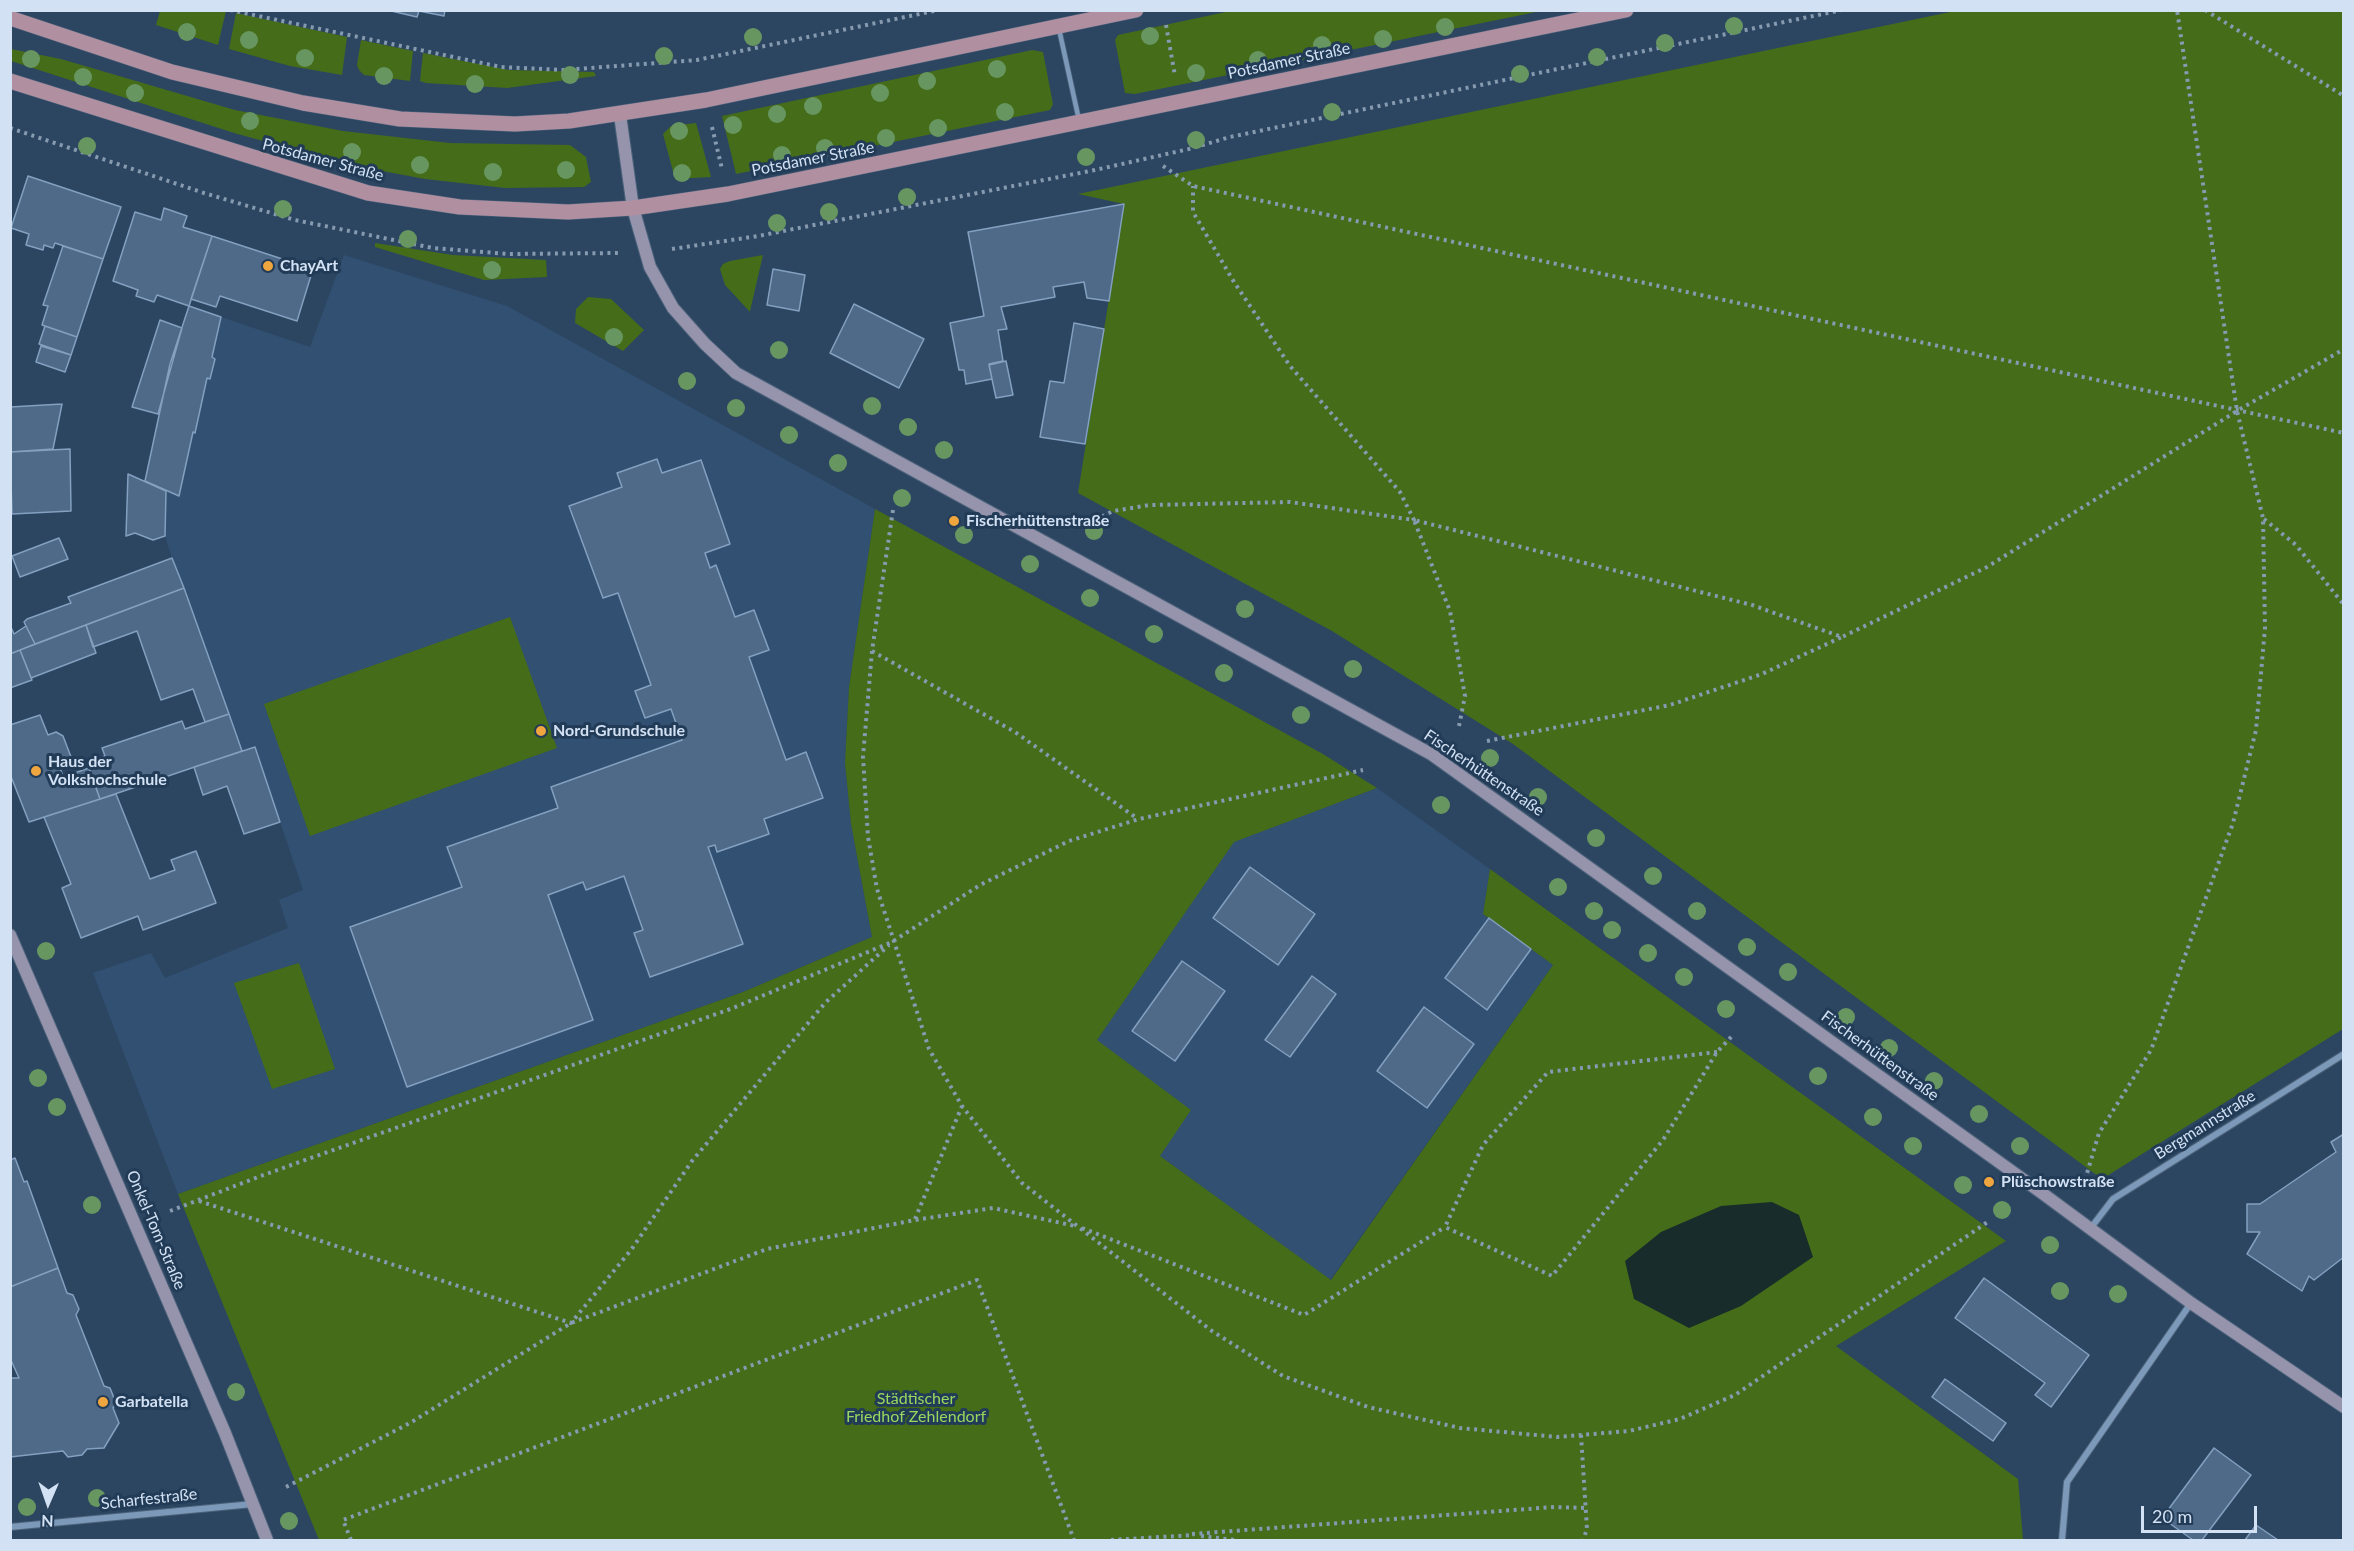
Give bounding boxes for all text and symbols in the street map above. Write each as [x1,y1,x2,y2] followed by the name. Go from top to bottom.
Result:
[1226,39,1352,83] street label: Potsdamer Straße
[260,135,386,185] street label: Potsdamer Straße
[750,138,876,180] street label: Potsdamer Straße
[280,256,338,276] place label: ChayArt
[261,259,275,273] marker: ChayArt
[966,511,1109,531] place label: Fischerhüttenstraße
[947,514,961,528] marker: Fischerhüttenstraße
[553,721,685,741] place label: Nord-Grundschule
[534,724,548,738] marker: Nord-Grundschule
[1420,726,1548,820] street label: Fischerhüttenstraße
[48,752,167,790] place label: Haus der Volkshochschule
[29,764,43,778] marker: Haus der Volkshochschule
[1817,1007,1943,1105] street label: Fischerhüttenstraße
[2151,1086,2259,1164] street label: Bergmannstraße
[122,1168,190,1292] street label: Onkel-Tom-Straße
[2001,1172,2115,1192] place label: Plüschowstraße
[1982,1175,1996,1189] marker: Plüschowstraße
[846,1389,986,1427] park label: Städtischer Friedhof Zehlendorf
[115,1392,188,1412] place label: Garbatella
[96,1395,110,1409] marker: Garbatella
[18,1473,78,1533] north arrow
[100,1484,198,1514] street label: Scharfestraße
[2144,1494,2260,1532] scale bar
[2152,1505,2192,1527] text: 20 m
[41,1512,54,1531] text: N

